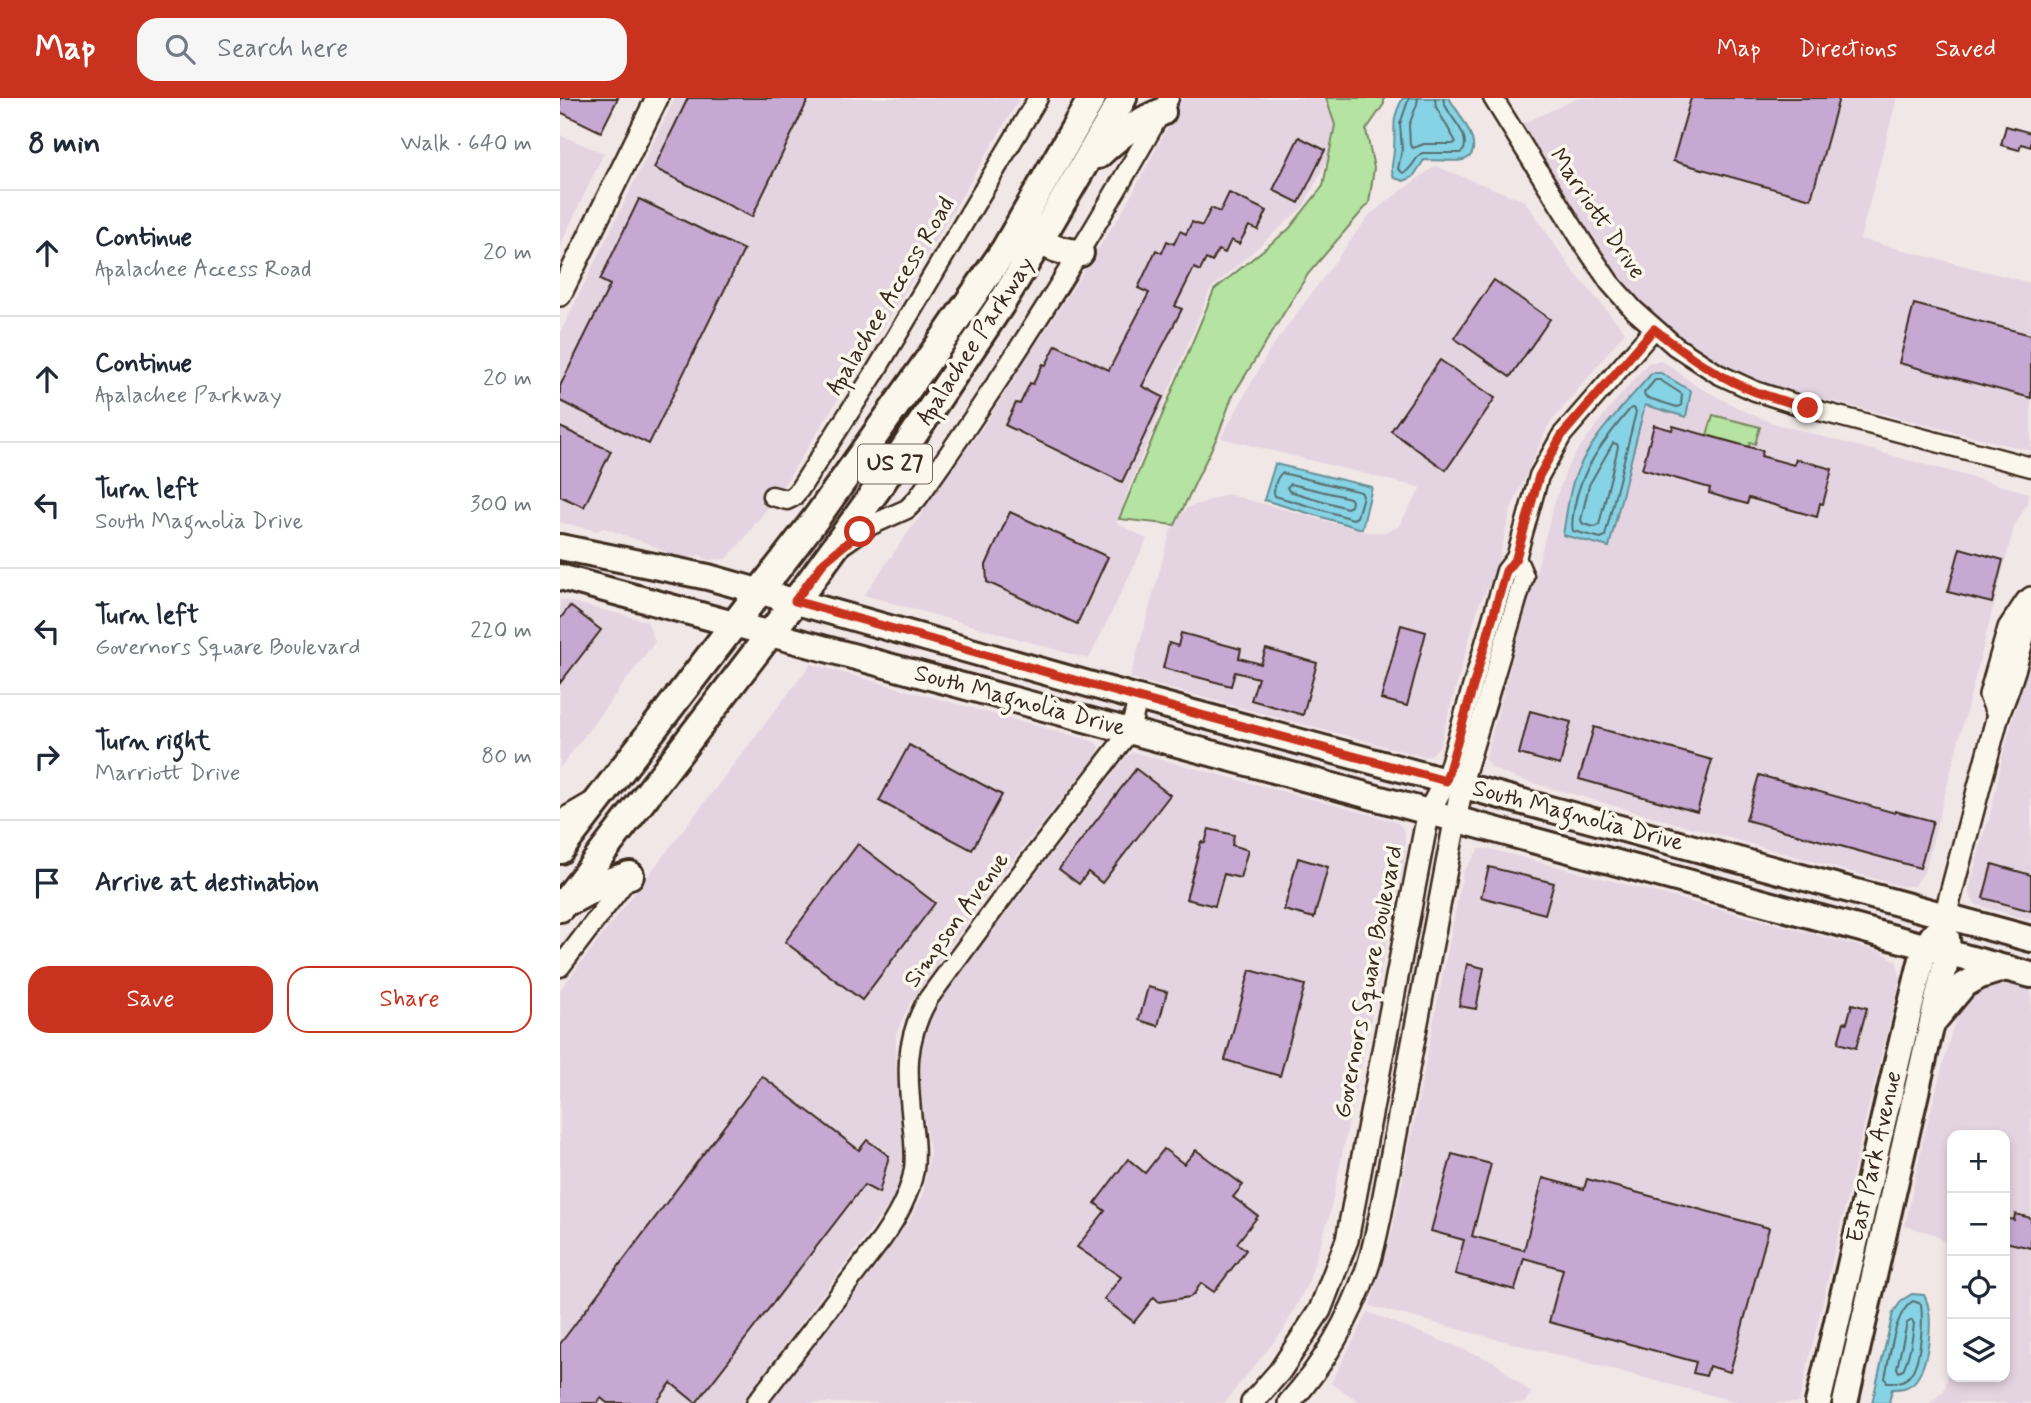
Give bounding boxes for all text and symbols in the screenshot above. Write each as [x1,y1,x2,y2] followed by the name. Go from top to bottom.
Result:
[137,18,627,81] search box
[35,27,95,71] text: Map
[161,30,199,68] icon: search
[217,32,348,66] text: Search here
[1717,34,1761,65] text: Map
[1799,34,1897,65] text: Directions
[1935,34,1996,65] text: Saved
[28,124,101,163] text: 8 min
[401,129,532,159] text: Walk · 640 m
[1542,142,1652,286] street label: Marriott Drive
[820,191,965,402] street label: Apalachee Access Road
[95,221,192,255] text: Continue
[28,234,66,272] icon: ahead
[483,238,532,268] text: 20 m
[910,251,1045,433] street label: Apalachee Parkway
[95,255,312,285] text: Apalachee Access Road
[95,347,192,381] text: Continue
[28,360,66,398] icon: ahead
[483,364,532,394] text: 20 m
[95,381,282,411] text: Apalachee Parkway
[1792,392,1823,423] route end
[858,444,932,484] road number: US 27
[95,473,199,507] text: Turn left
[28,486,66,524] icon: left
[470,490,532,520] text: 300 m
[95,507,303,537] text: South Magnolia Drive
[844,516,875,547] route start
[95,599,199,633] text: Turn left
[28,612,66,650] icon: left
[470,616,532,646] text: 220 m
[95,633,360,663] text: Governors Square Boulevard
[910,658,1129,747] street label: South Magnolia Drive
[95,725,211,759] text: Turn right
[28,738,66,776] icon: right
[481,742,532,772] text: 80 m
[95,759,240,789] text: Marriott Drive
[1468,773,1687,862] street label: South Magnolia Drive
[1327,843,1411,1121] street label: Governors Square Boulevard
[897,846,1017,994] street label: Simpson Avenue
[28,864,66,902] icon: arrive
[95,866,319,900] text: Arrive at destination
[28,966,273,1033] button: Save
[287,966,532,1033] button: Share
[1840,1068,1910,1246] street label: East Park Avenue
[1947,1130,2010,1382] map controls
[1947,1130,2010,1193] button: +
[1947,1193,2010,1256] button: −
[1947,1256,2010,1319] button: locate
[1947,1319,2010,1382] button: layers

